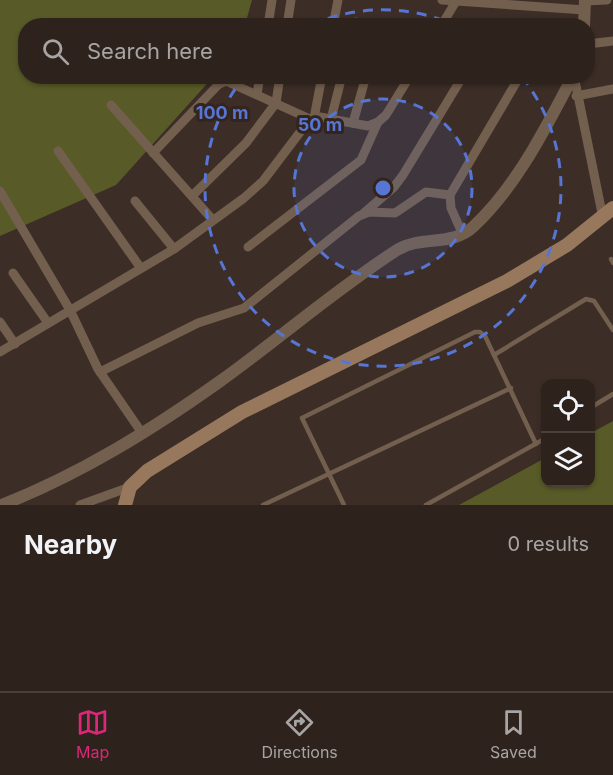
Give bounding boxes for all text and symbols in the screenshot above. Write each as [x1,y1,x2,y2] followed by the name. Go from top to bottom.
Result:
[18,18,595,84] search box
[39,35,72,68] icon: search
[87,38,213,64] text: Search here
[196,102,248,123] text: 100 m
[298,114,342,135] text: 50 m
[373,178,393,198] centre of rings
[541,379,595,487] map controls
[541,379,595,433] button: locate
[541,433,595,487] button: layers
[24,529,117,560] text: Nearby
[507,532,589,556] text: 0 results
[76,706,109,762] tab: Map
[262,706,338,762] tab: Directions
[490,706,537,762] tab: Saved

